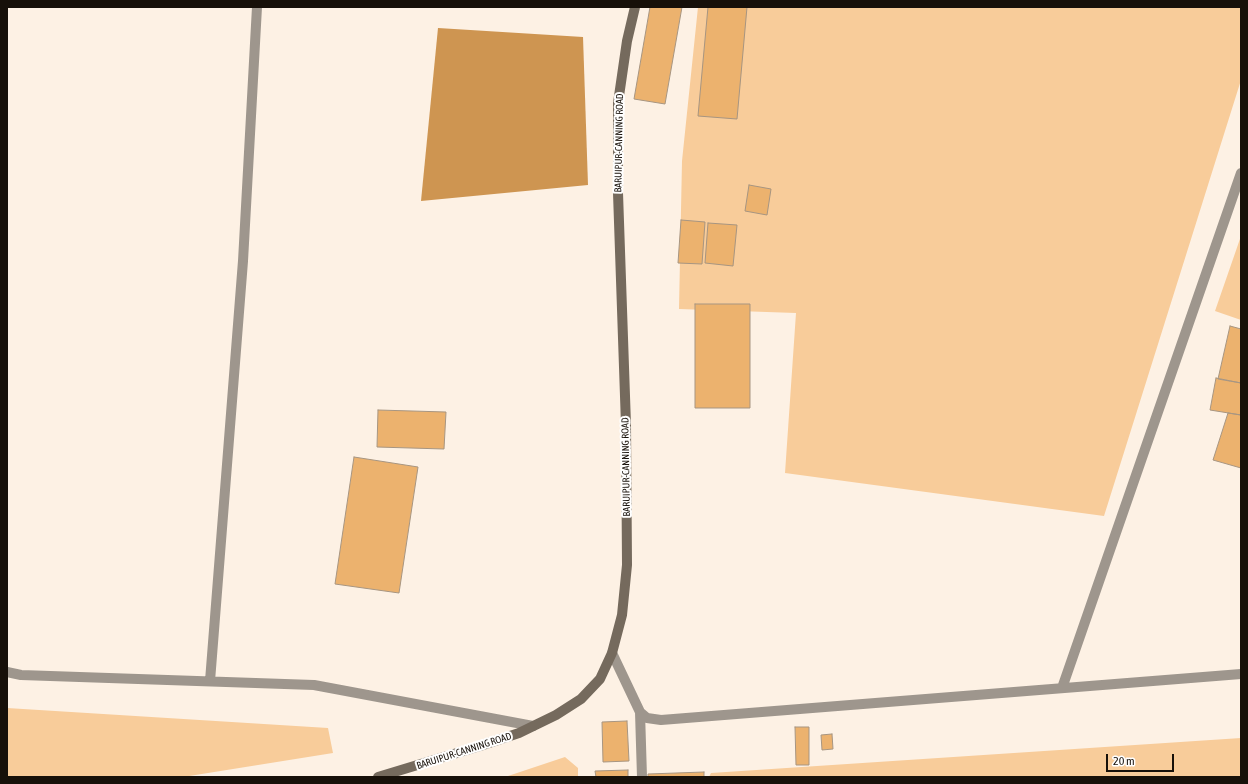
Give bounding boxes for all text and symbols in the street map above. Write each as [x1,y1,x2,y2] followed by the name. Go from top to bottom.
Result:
[612,93,626,193] street label: BARUIPUR-CANNING ROAD
[619,417,633,517] street label: BARUIPUR-CANNING ROAD
[415,730,513,772] street label: BARUIPUR-CANNING ROAD
[1108,746,1176,772] scale bar
[1113,754,1135,768] text: 20 m

